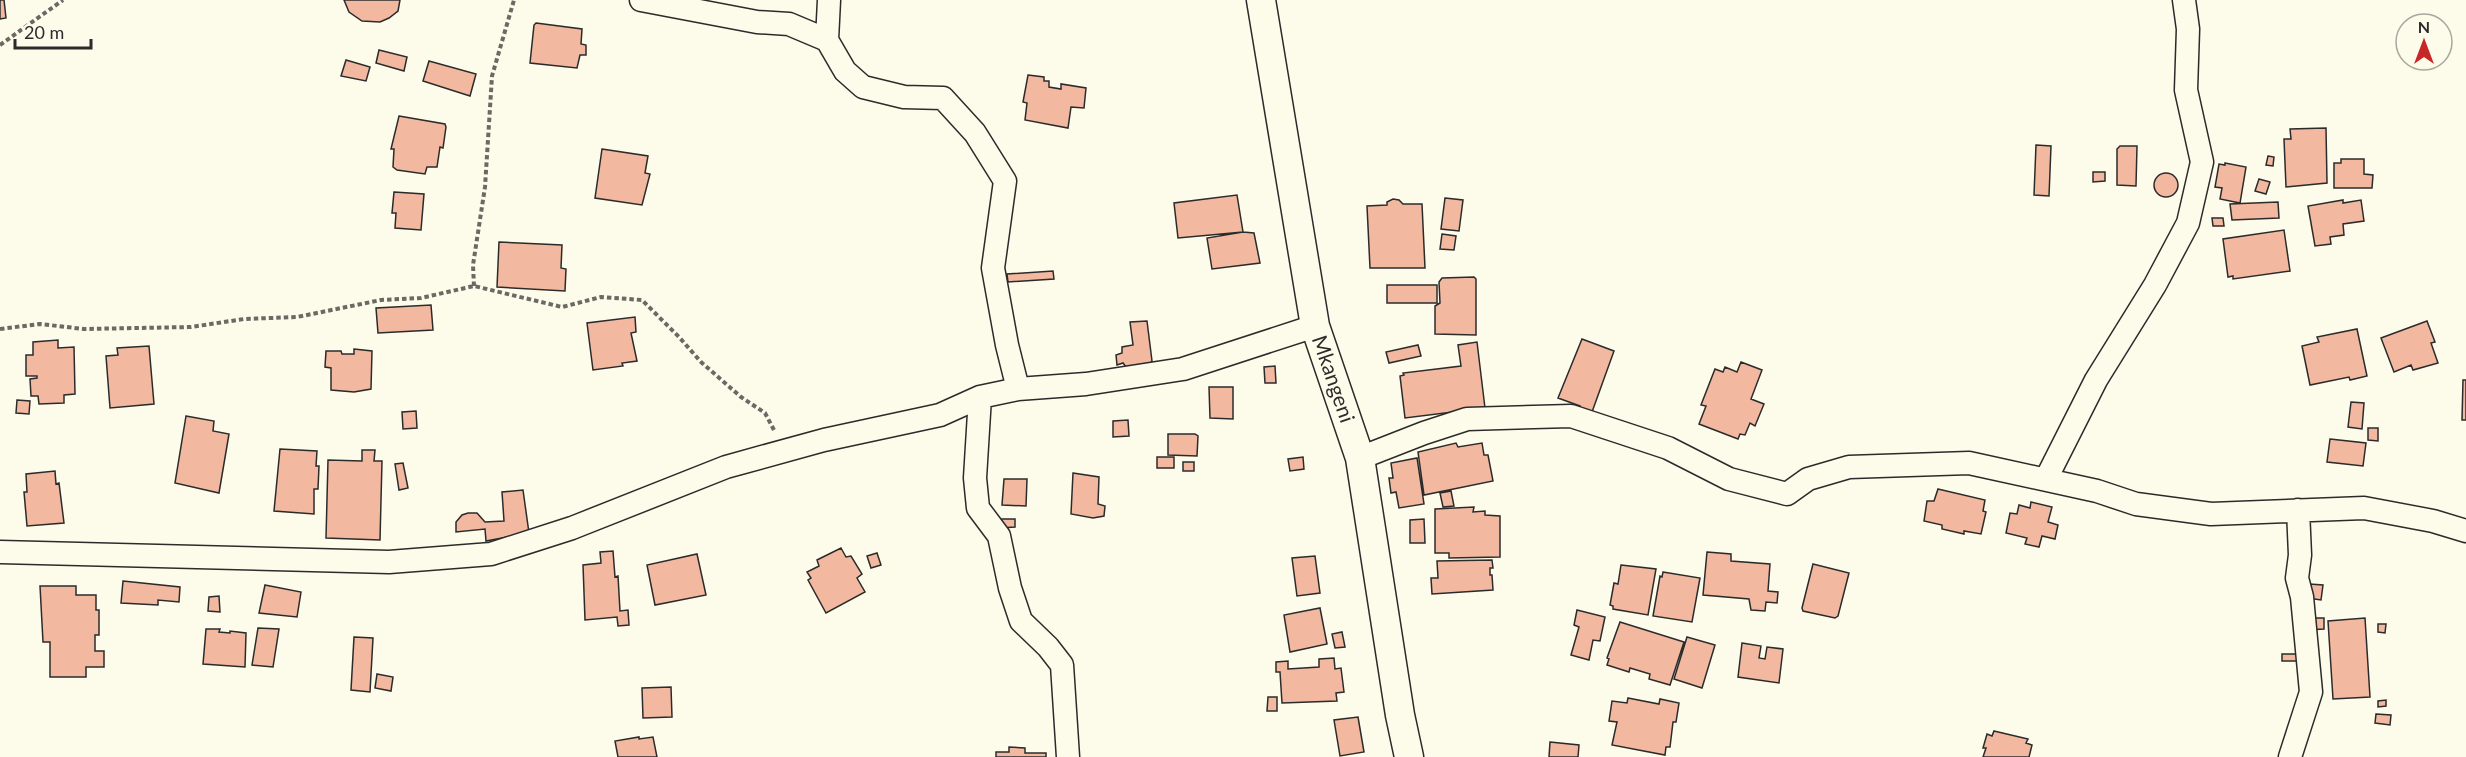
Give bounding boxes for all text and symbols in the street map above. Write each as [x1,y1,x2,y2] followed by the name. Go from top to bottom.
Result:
[15,12,92,50] scale bar
[2394,12,2454,72] north arrow
[2418,17,2430,36] text: N
[24,21,64,43] text: 20 m
[1308,332,1361,425] street label: Mkangeni

